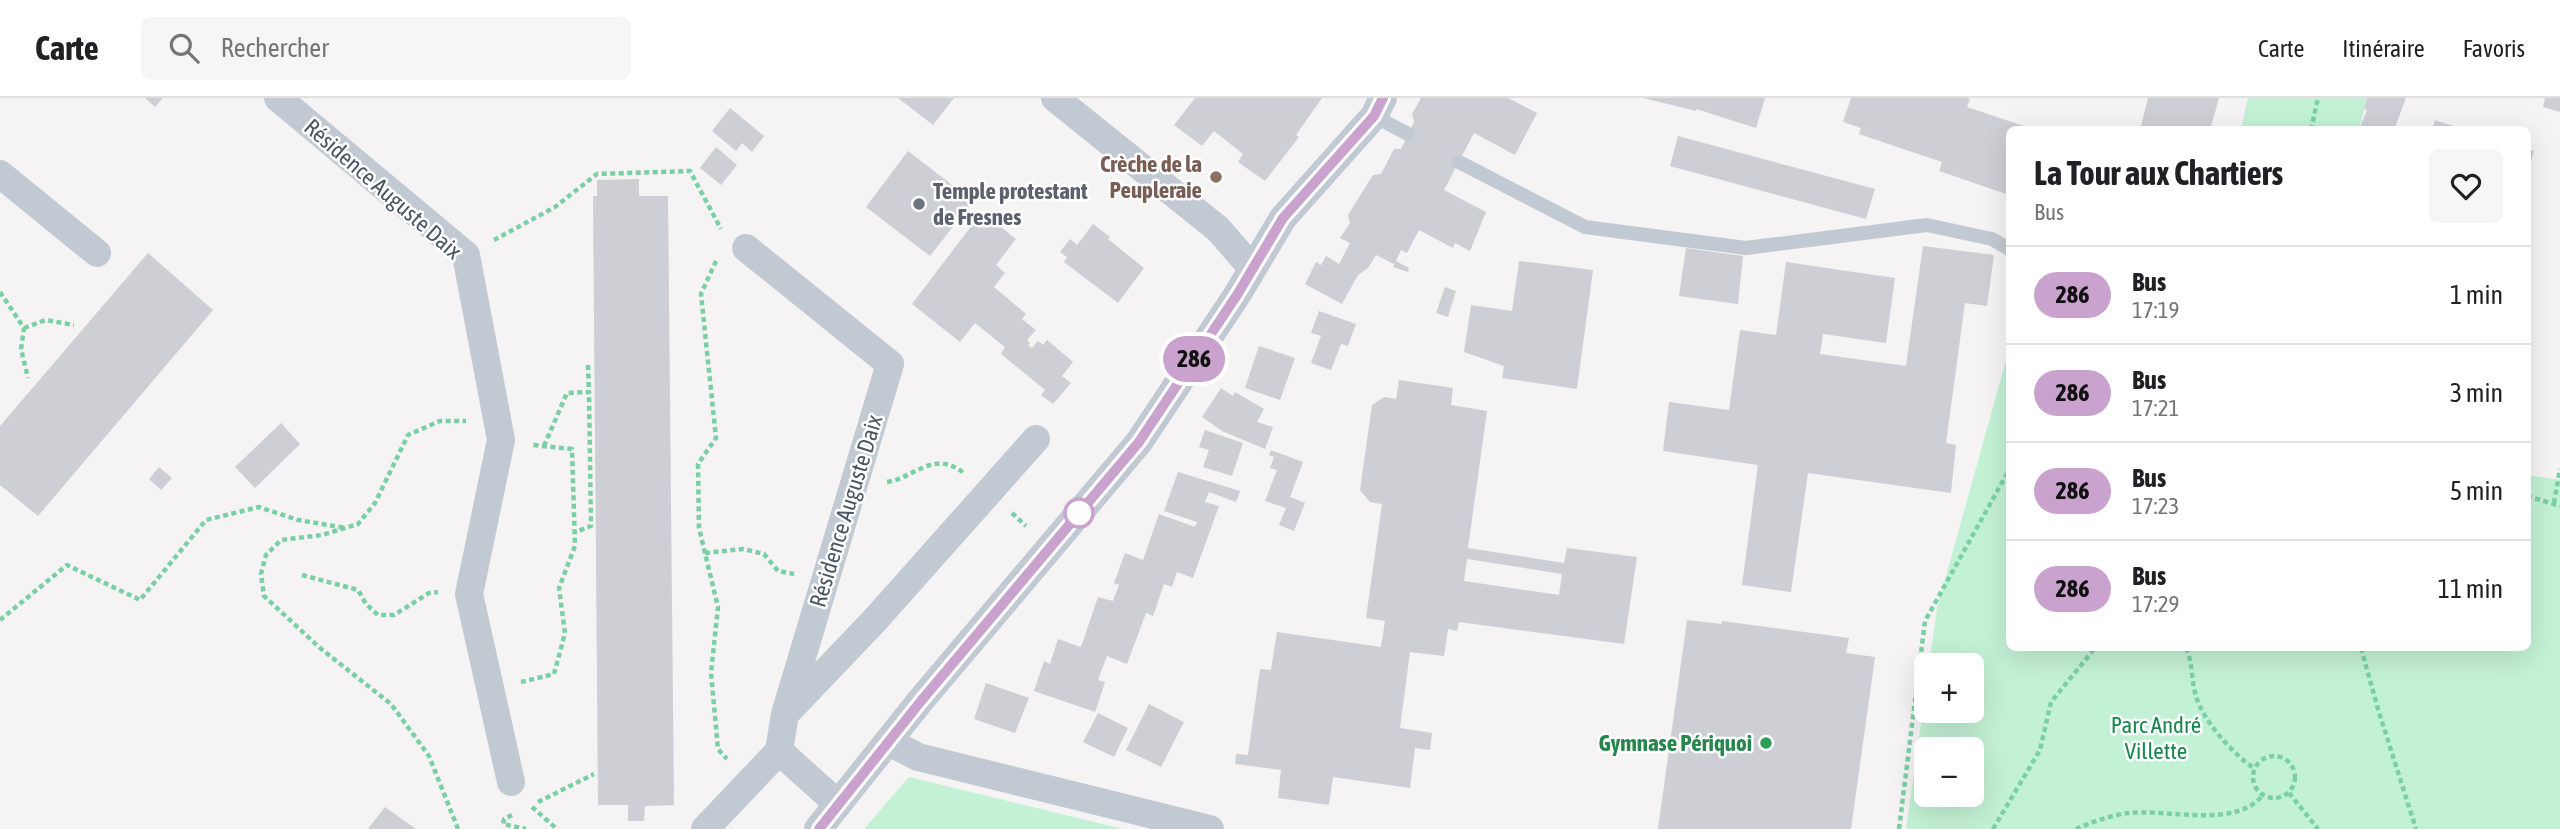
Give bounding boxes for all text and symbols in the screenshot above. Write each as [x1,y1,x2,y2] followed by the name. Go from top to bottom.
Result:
[141,17,631,80] search box
[35,29,99,67] text: Carte
[165,29,203,67] icon: search
[221,33,329,63] text: Rechercher
[2258,35,2304,62] text: Carte
[2342,35,2425,62] text: Itinéraire
[2463,35,2525,62] text: Favoris
[299,114,467,264] street label: Résidence Auguste Daix
[2429,149,2503,223] button: heart
[1100,151,1202,203] place label: Crèche de la Peupleraie
[2034,154,2283,192] text: La Tour aux Chartiers
[1208,169,1224,185] marker: Crèche de la Peupleraie
[933,178,1088,230] place label: Temple protestant de Fresnes
[911,196,927,212] marker: Temple protestant de Fresnes
[2034,199,2064,225] text: Bus
[2132,267,2166,297] text: Bus
[2450,280,2503,310] text: 1 min
[2056,281,2089,308] text: 286
[2132,297,2179,323] text: 17:19
[1154,336,1234,382] line badge: 286
[1177,345,1211,372] text: 286
[2132,365,2166,395] text: Bus
[2450,378,2503,408] text: 3 min
[2056,379,2089,406] text: 286
[2132,395,2179,421] text: 17:21
[804,412,888,610] street label: Résidence Auguste Daix
[2132,463,2166,493] text: Bus
[2450,476,2503,506] text: 5 min
[2056,477,2089,504] text: 286
[2132,493,2179,519] text: 17:23
[1064,498,1094,528] unlabelled marker
[2132,561,2166,591] text: Bus
[2438,574,2503,604] text: 11 min
[2056,575,2089,602] text: 286
[2132,591,2179,617] text: 17:29
[1914,653,1984,807] map controls
[1914,653,1984,723] button: +
[2111,712,2201,764] park label: Parc André Villette
[1599,730,1752,756] place label: Gymnase Périquoi
[1758,735,1774,751] marker: Gymnase Périquoi
[1914,737,1984,807] button: −

